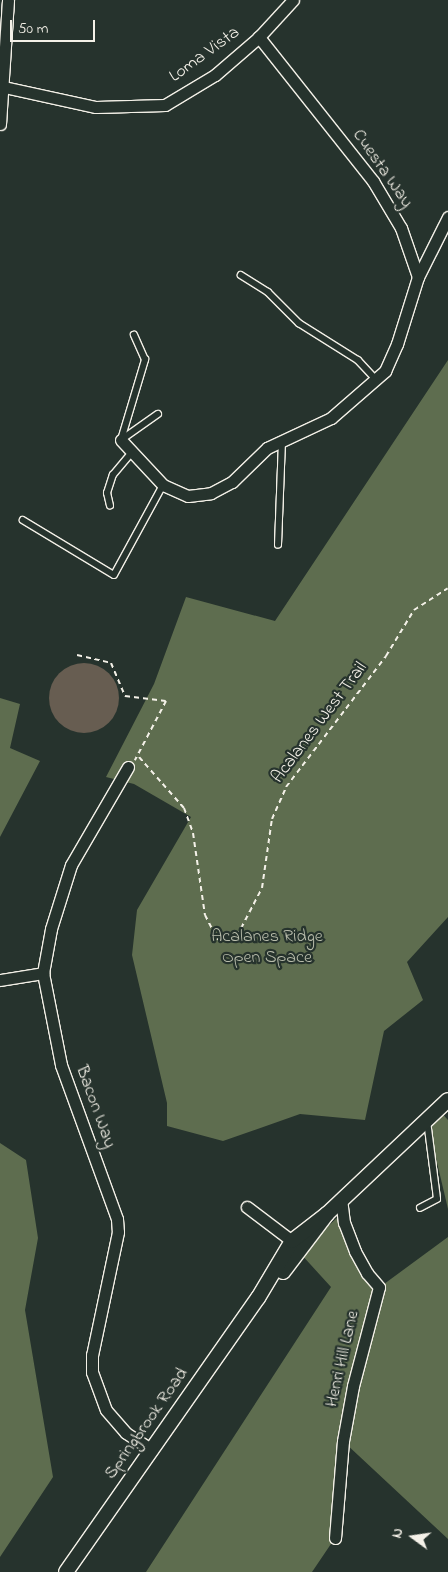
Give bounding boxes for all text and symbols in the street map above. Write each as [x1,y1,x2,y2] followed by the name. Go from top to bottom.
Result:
[12,10,98,42] scale bar
[18,18,48,40] text: 50 m
[166,22,244,88] street label: Loma Vista
[347,125,417,213] street label: Cuesta Way
[268,658,372,788] street label: Acalanes West Trail
[211,927,323,970] park label: Acalanes Ridge Open Space
[70,1063,120,1151] street label: Bacon Way
[321,1309,365,1409] street label: Henri Hill Lane
[101,1364,193,1484] street label: Springbrook Road
[388,1512,438,1562] north arrow
[387,1526,409,1540] text: N

